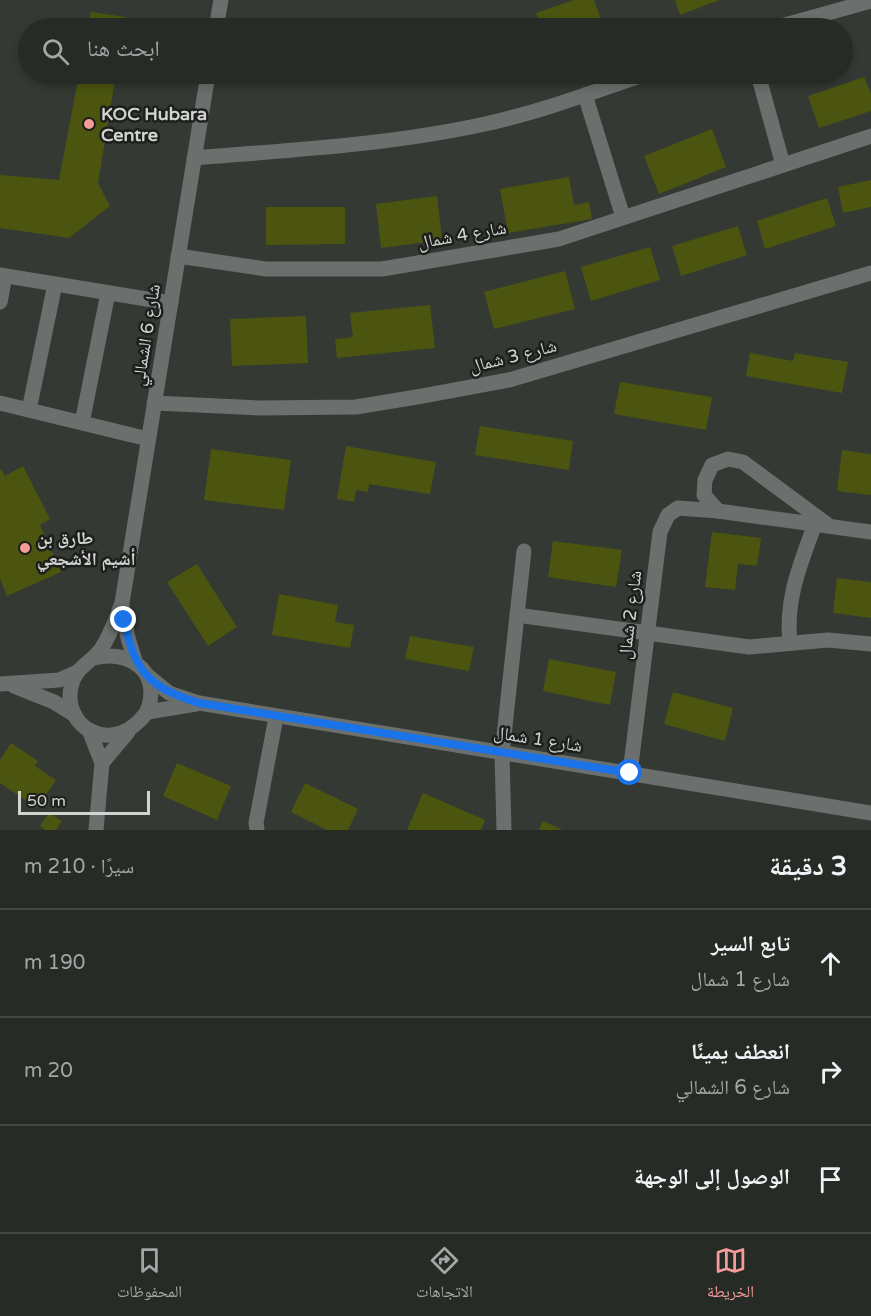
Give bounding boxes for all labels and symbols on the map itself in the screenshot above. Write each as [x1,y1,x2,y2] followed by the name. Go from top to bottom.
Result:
[101,103,207,146] place label: KOC Hubara Centre
[82,117,96,131] marker: KOC Hubara Centre
[416,216,508,254] street label: شارع 4 شمال
[127,282,168,388] street label: شارع 6 الشمالي
[467,335,559,377] street label: شارع 3 شمال
[37,527,136,573] place label: طارق بن أشيم الأشجعي
[18,541,32,555] marker: طارق بن أشيم الأشجعي
[614,569,646,661] street label: شارع 2 شمال
[110,606,136,632] route end
[492,721,584,757] street label: شارع 1 شمال
[616,759,642,785] route start
[18,788,150,816] scale bar

